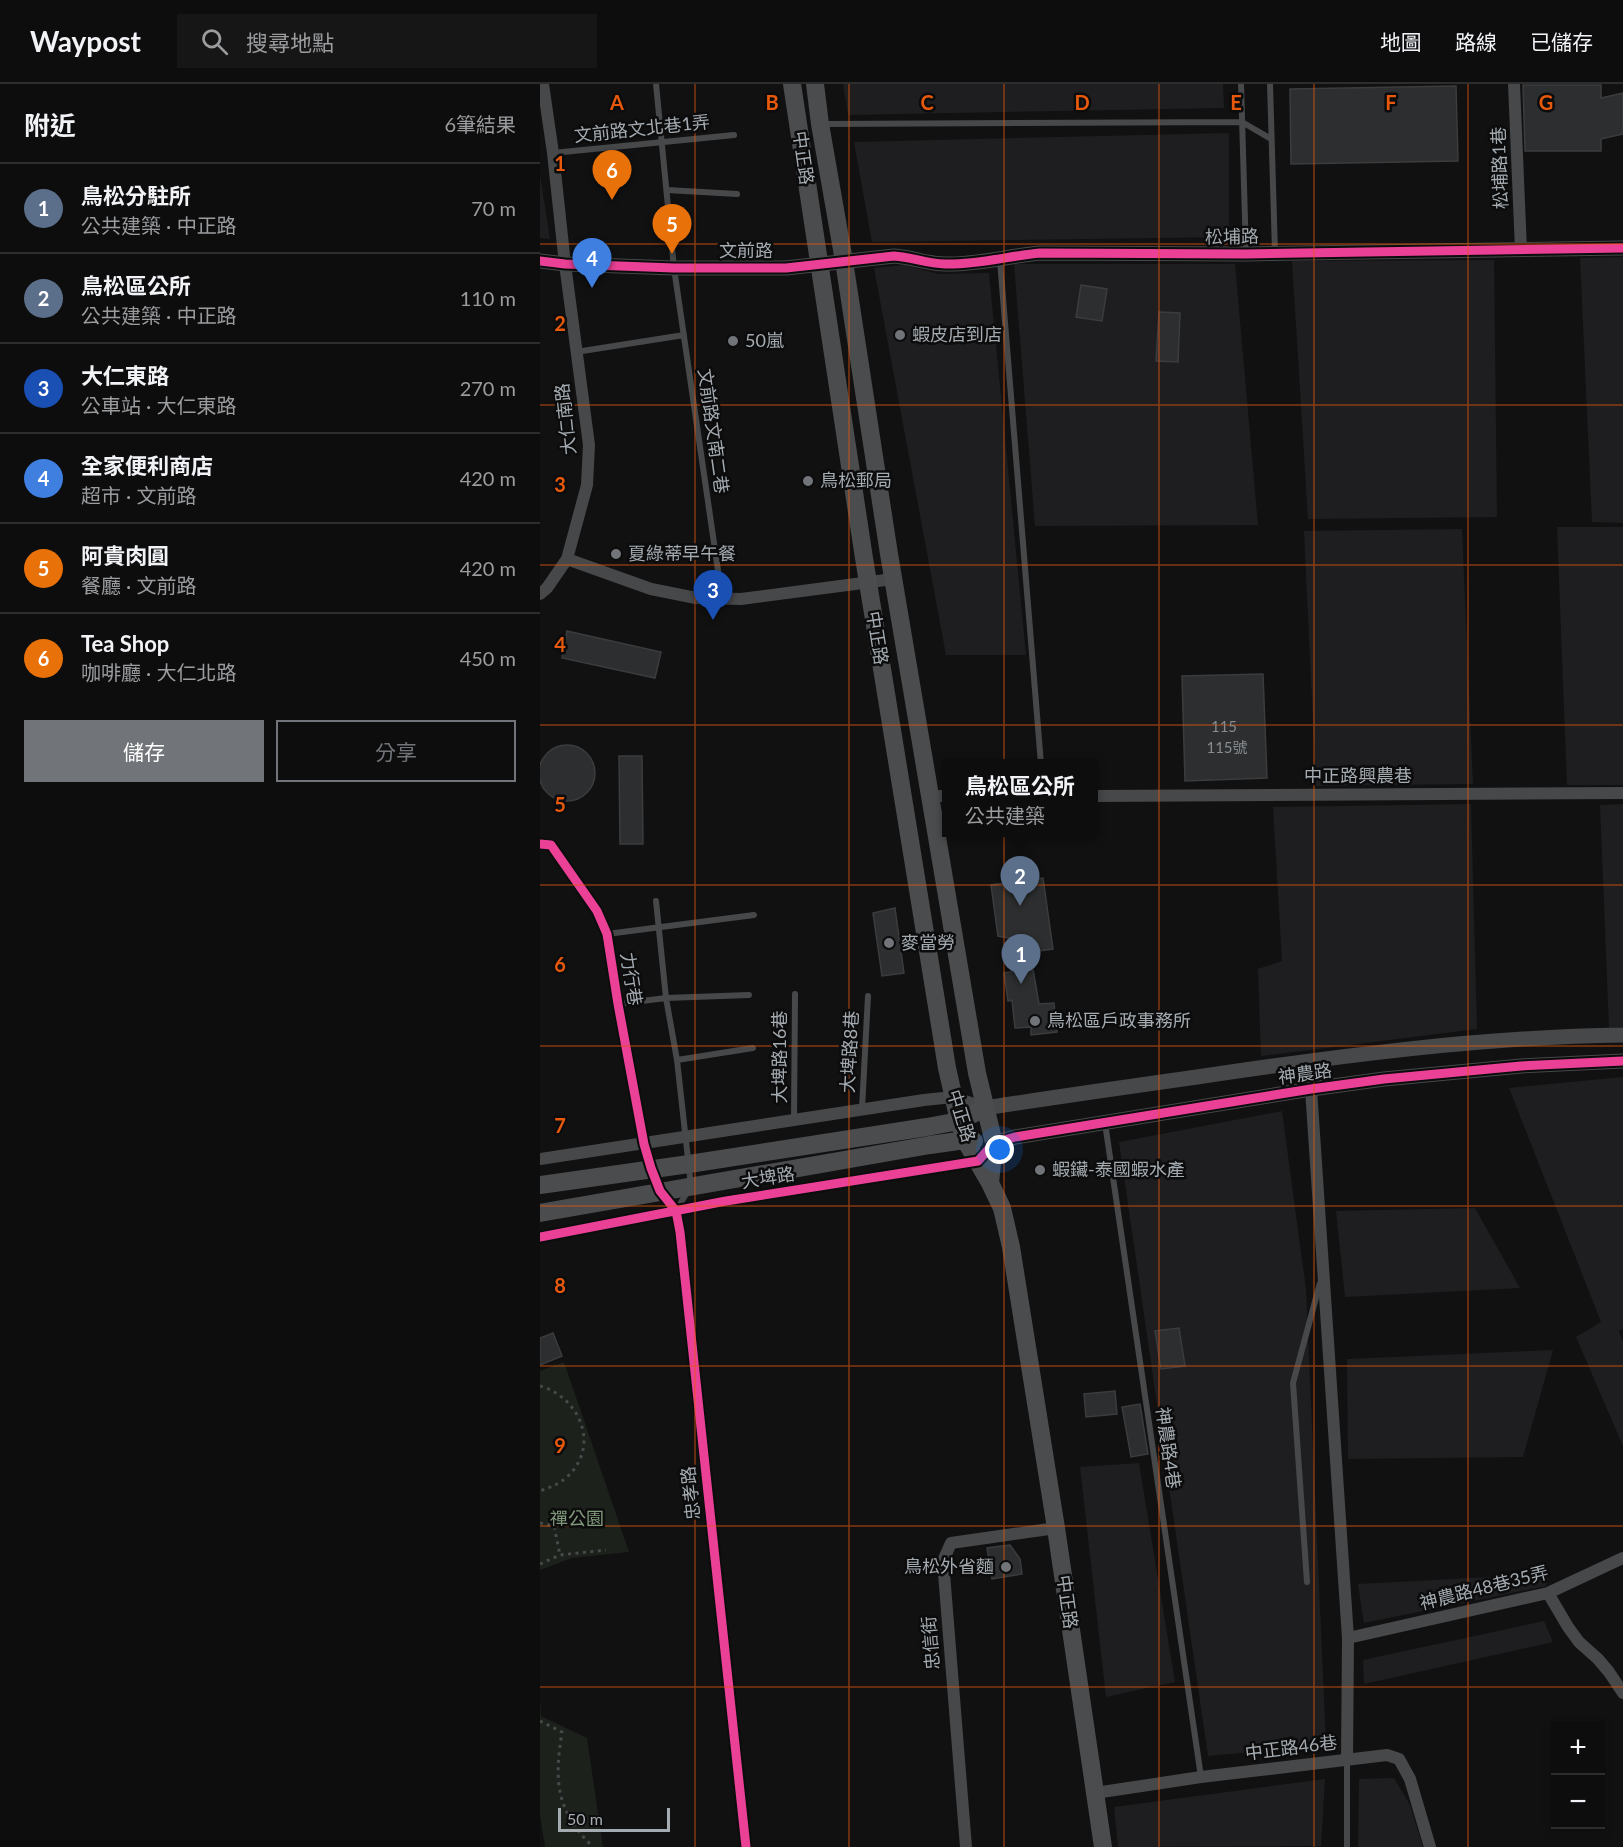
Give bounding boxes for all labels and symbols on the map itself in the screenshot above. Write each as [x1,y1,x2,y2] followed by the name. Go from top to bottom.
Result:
[609,90,624,114] text: A
[765,90,779,114] text: B
[920,90,934,114] text: C
[1074,90,1090,114] text: D
[1230,90,1242,114] text: E
[1385,90,1397,114] text: F
[1539,90,1553,114] text: G
[573,110,711,146] street label: 文前路文北巷1弄
[1487,126,1511,210] street label: 松埔路1巷
[789,130,819,186] street label: 中正路
[592,150,632,200] pin: 6
[554,151,566,175] text: 1
[652,204,692,254] pin: 5
[1205,225,1259,247] street label: 松埔路
[572,238,612,288] pin: 4
[719,239,773,261] street label: 文前路
[554,311,566,335] text: 2
[912,323,1002,345] place label: 蝦皮店到店
[893,328,907,342] marker: 蝦皮店到店
[745,329,784,351] place label: 50嵐
[726,334,740,348] marker: 50嵐
[694,367,734,495] street label: 文前路文南二巷
[550,382,580,456] street label: 大仁南路
[820,469,892,491] place label: 鳥松郵局
[554,472,566,496] text: 3
[801,474,815,488] marker: 鳥松郵局
[628,542,736,564] place label: 夏綠蒂早午餐
[609,547,623,561] marker: 夏綠蒂早午餐
[694,570,732,620] pin: 3
[863,609,893,666] street label: 中正路
[554,632,566,656] text: 4
[1211,717,1237,735] house number: 115
[1206,738,1248,756] house number: 115號
[1304,764,1412,786] street label: 中正路興農巷
[554,792,566,816] text: 5
[1000,856,1040,906] pin: 2
[901,931,955,953] place label: 麥當勞
[1002,934,1040,984] pin: 1
[882,936,896,950] marker: 麥當勞
[617,950,647,1007] street label: 力行巷
[554,952,566,976] text: 6
[1047,1009,1191,1031] place label: 鳥松區戶政事務所
[836,1010,862,1094] street label: 大埤路8巷
[768,1011,790,1103] street label: 大埤路16巷
[1028,1014,1042,1028] marker: 鳥松區戶政事務所
[1277,1058,1333,1088] street label: 神農路
[944,1087,980,1145] street label: 中正路
[554,1113,566,1137] text: 7
[985,1135,1014,1164] your location
[1052,1158,1185,1180] place label: 蝦鑶-泰國蝦水產
[739,1162,796,1192] street label: 大埤路
[1033,1163,1047,1177] marker: 蝦鑶-泰國蝦水產
[554,1273,566,1297] text: 8
[1152,1406,1186,1490] street label: 神農路4巷
[554,1433,566,1457] text: 9
[676,1465,704,1521] street label: 忠孝路
[550,1507,604,1529] park label: 禪公園
[904,1555,994,1577] place label: 鳥松外省麵
[999,1560,1013,1574] marker: 鳥松外省麵
[1417,1560,1550,1614] street label: 神農路48巷35弄
[1053,1574,1083,1630] street label: 中正路
[917,1615,943,1671] street label: 忠信街
[1243,1730,1338,1764] street label: 中正路46巷
[558,1805,670,1832] scale bar

